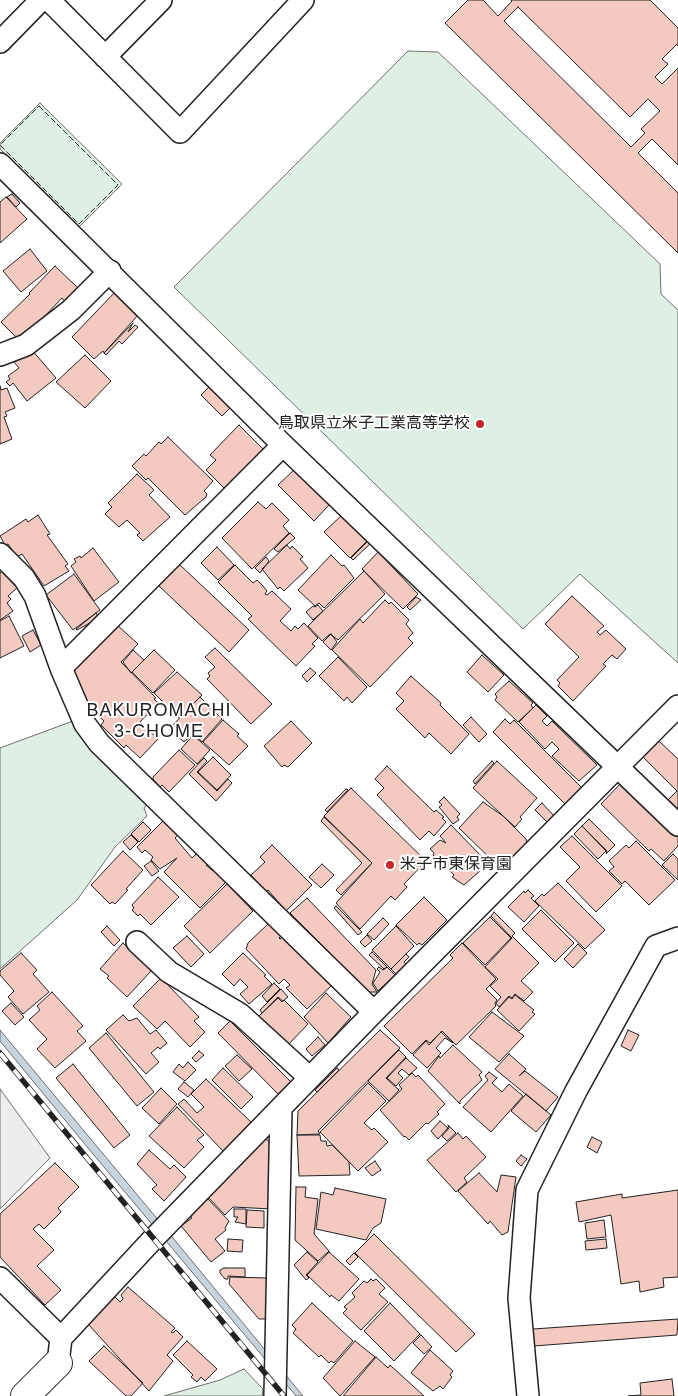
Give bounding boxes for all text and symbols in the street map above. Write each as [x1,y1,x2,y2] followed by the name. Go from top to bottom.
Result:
[278,414,470,434] place label: 鳥取県立米子工業高等学校
[474,418,486,430] marker: 鳥取県立米子工業高等学校
[85,700,233,742] district label: BAKUROMACHI 3-CHOME
[400,855,512,875] place label: 米子市東保育園
[384,859,396,871] marker: 米子市東保育園

